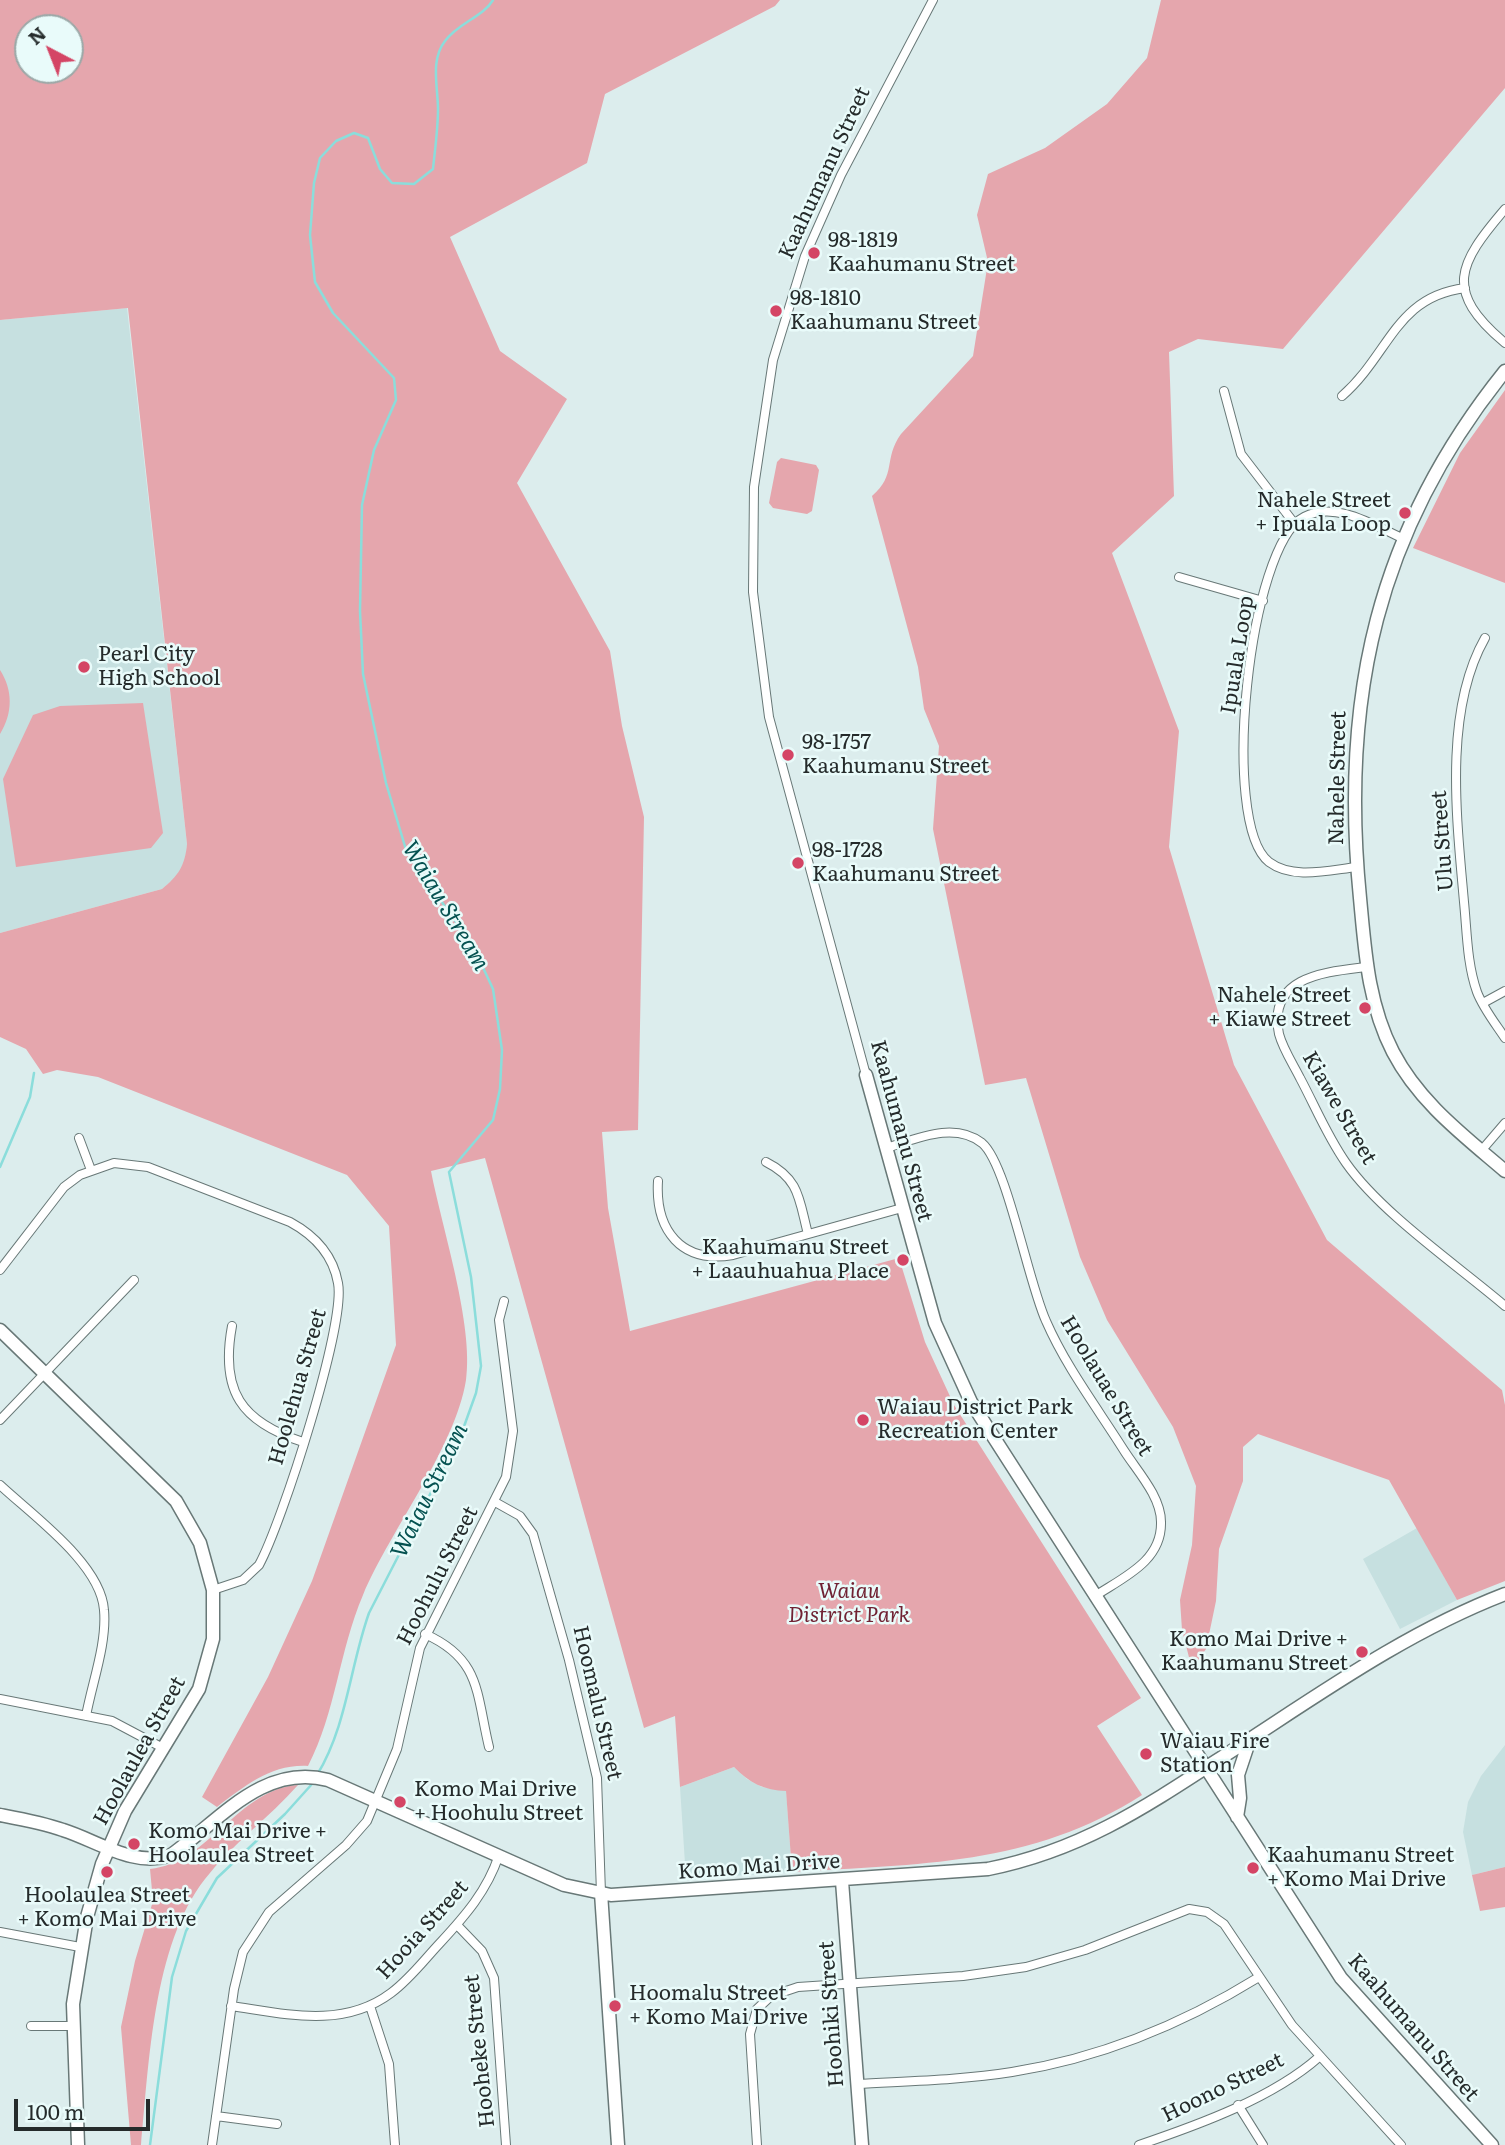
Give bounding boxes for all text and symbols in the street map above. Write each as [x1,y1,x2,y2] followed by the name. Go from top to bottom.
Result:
[14,14,84,84] north arrow
[21,19,52,51] text: N
[774,83,876,263] street label: Kaahumanu Street
[828,228,1015,278] place label: 98-1819 Kaahumanu Street
[806,245,822,261] marker: 98-1819 Kaahumanu Street
[790,286,977,336] place label: 98-1810 Kaahumanu Street
[768,303,784,319] marker: 98-1810 Kaahumanu Street
[1255,488,1391,538] place label: Nahele Street + Ipuala Loop
[1397,505,1413,521] marker: Nahele Street + Ipuala Loop
[1216,594,1260,716] street label: Ipuala Loop
[98,642,220,692] place label: Pearl City High School
[76,659,92,675] marker: Pearl City High School
[1324,711,1352,845] street label: Nahele Street
[802,730,989,780] place label: 98-1757 Kaahumanu Street
[780,747,796,763] marker: 98-1757 Kaahumanu Street
[1427,790,1459,892] street label: Ulu Street
[395,836,495,976] water label: Waiau Stream
[812,838,999,888] place label: 98-1728 Kaahumanu Street
[790,855,806,871] marker: 98-1728 Kaahumanu Street
[1208,983,1351,1033] place label: Nahele Street + Kiawe Street
[1357,1000,1373,1016] marker: Nahele Street + Kiawe Street
[865,1037,937,1225] street label: Kaahumanu Street
[1297,1047,1381,1169] street label: Kiawe Street
[691,1235,889,1285] place label: Kaahumanu Street + Laauhuahua Place
[895,1252,911,1268] marker: Kaahumanu Street + Laauhuahua Place
[264,1306,332,1468] street label: Hoolehua Street
[1054,1311,1158,1461] street label: Hoolauae Street
[877,1395,1073,1445] place label: Waiau District Park Recreation Center
[855,1412,871,1428] marker: Waiau District Park Recreation Center
[386,1419,474,1563] water label: Waiau Stream
[392,1502,484,1650] street label: Hoohulu Street
[788,1579,910,1629] park label: Waiau District Park
[567,1623,627,1783] street label: Hoomalu Street
[1161,1627,1348,1677] place label: Komo Mai Drive + Kaahumanu Street
[1354,1644,1370,1660] marker: Komo Mai Drive + Kaahumanu Street
[89,1672,191,1830] street label: Hoolaulea Street
[1160,1729,1270,1779] place label: Waiau Fire Station
[1138,1746,1154,1762] marker: Waiau Fire Station
[414,1777,583,1827] place label: Komo Mai Drive + Hoohulu Street
[392,1794,408,1810] marker: Komo Mai Drive + Hoohulu Street
[148,1819,327,1869] place label: Komo Mai Drive + Hoolaulea Street
[126,1836,142,1852] marker: Komo Mai Drive + Hoolaulea Street
[1267,1843,1454,1893] place label: Kaahumanu Street + Komo Mai Drive
[677,1849,841,1885] street label: Komo Mai Drive
[1245,1860,1261,1876] marker: Kaahumanu Street + Komo Mai Drive
[99,1864,115,1880] marker: Hoolaulea Street + Komo Mai Drive
[372,1875,474,1985] street label: Hooia Street
[17,1883,197,1933] place label: Hoolaulea Street + Komo Mai Drive
[814,1940,850,2088] street label: Hoohiki Street
[1342,1949,1484,2107] street label: Kaahumanu Street
[459,1973,501,2129] street label: Hooheke Street
[629,1981,808,2031] place label: Hoomalu Street + Komo Mai Drive
[607,1998,623,2014] marker: Hoomalu Street + Komo Mai Drive
[1158,2048,1288,2128] street label: Hoono Street
[18,2086,154,2130] scale bar
[27,2095,84,2126] text: 100 m

